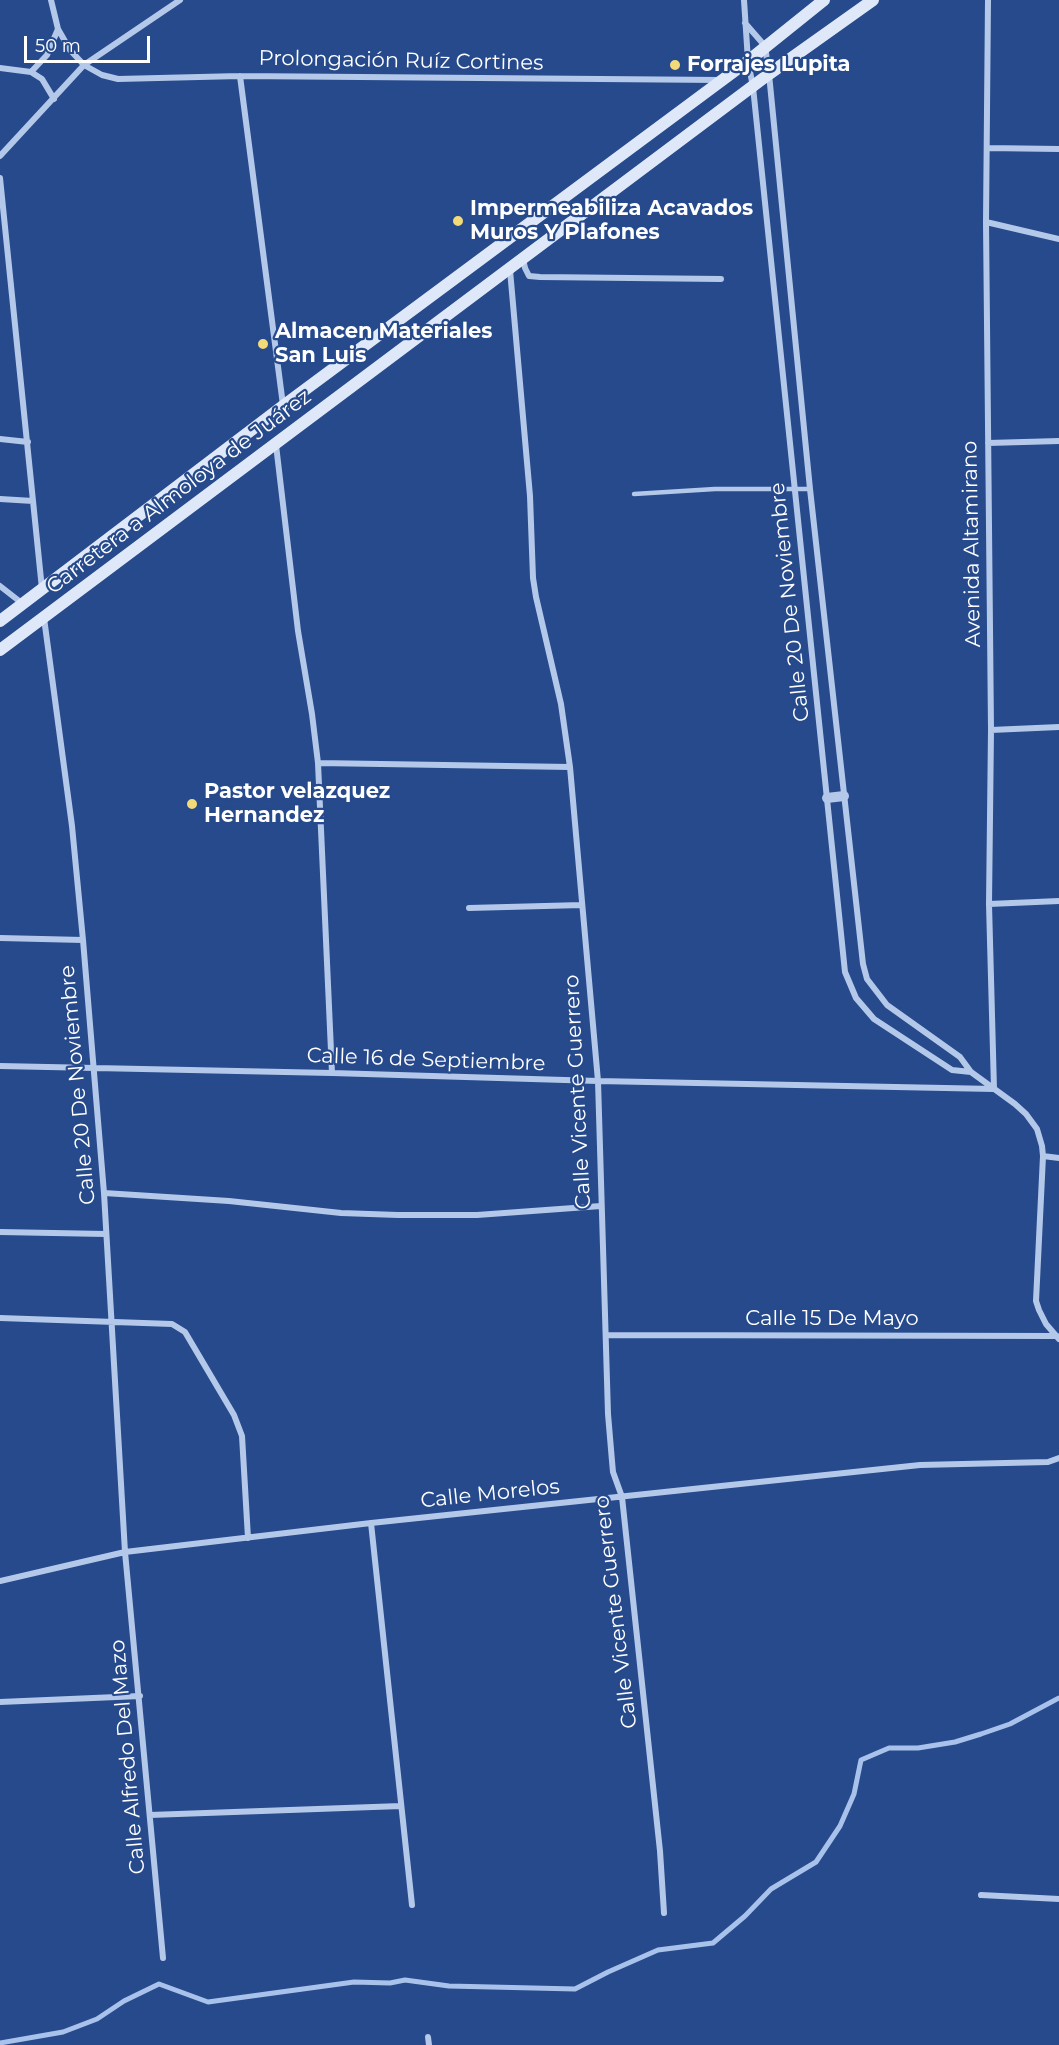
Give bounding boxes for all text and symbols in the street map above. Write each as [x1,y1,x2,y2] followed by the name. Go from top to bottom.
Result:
[27,24,153,62] scale bar
[35,35,81,57] text: 50 m
[258,46,544,76] street label: Prolongación Ruíz Cortines
[687,52,850,78] place label: Forrajes Lupita
[668,58,682,72] marker: Forrajes Lupita
[470,196,753,246] place label: Impermeabiliza Acavados Muros Y Plafones
[451,214,465,228] marker: Impermeabiliza Acavados Muros Y Plafones
[275,319,492,369] place label: Almacen Materiales San Luis
[256,337,270,351] marker: Almacen Materiales San Luis
[42,384,316,600] street label: Carretera a Almoloya de Juárez
[958,441,986,647] street label: Avenida Altamirano
[765,481,815,723] street label: Calle 20 De Noviembre
[204,779,390,829] place label: Pastor velazquez Hernandez
[185,797,199,811] marker: Pastor velazquez Hernandez
[55,964,101,1206] street label: Calle 20 De Noviembre
[559,974,597,1210] street label: Calle Vicente Guerrero
[306,1043,546,1077] street label: Calle 16 de Septiembre
[745,1306,919,1332] street label: Calle 15 De Mayo
[419,1474,561,1514] street label: Calle Morelos
[589,1494,643,1730] street label: Calle Vicente Guerrero
[105,1639,151,1875] street label: Calle Alfredo Del Mazo

